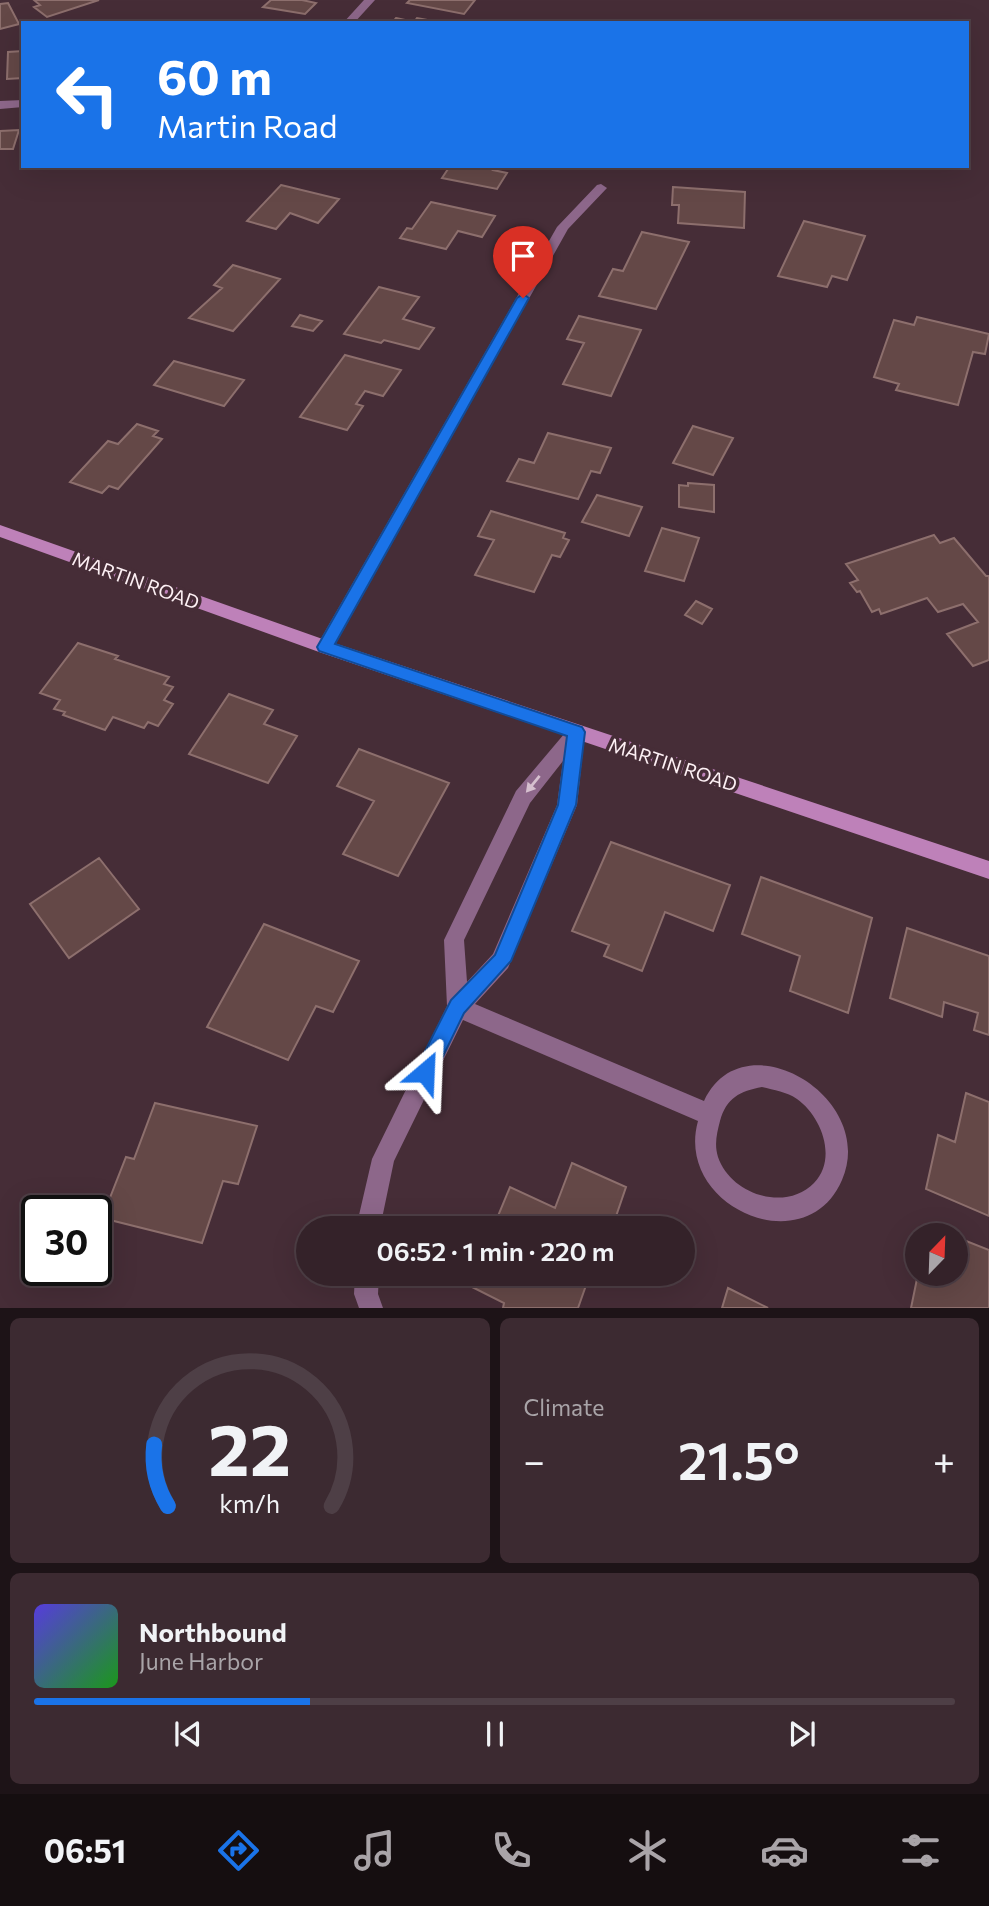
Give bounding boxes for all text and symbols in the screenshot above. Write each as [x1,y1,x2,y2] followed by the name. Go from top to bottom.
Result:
[157,45,272,105] text: 60 m
[42,49,133,140] icon: left
[157,105,337,145] text: Martin Road
[493,226,553,298] pin
[504,237,542,275] icon: arrive
[69,546,203,614] street label: MARTIN ROAD
[606,732,740,796] street label: MARTIN ROAD
[526,776,541,793] one-way arrow
[388,1035,462,1109] position arrow
[21,1195,112,1286] speed limit sign: 30
[905,1223,968,1286] north arrow
[905,1223,968,1286] map controls
[377,1235,614,1266] text: 06:52 · 1 min · 220 m
[524,1393,605,1421] text: Climate
[208,1403,291,1492] text: 22
[678,1427,800,1491] text: 21.5°
[524,1436,545,1483] text: −
[933,1436,955,1483] text: +
[219,1488,280,1518] text: km/h
[139,1616,287,1647] text: Northbound
[139,1647,263,1675] text: June Harbor
[169,1715,207,1753] icon: previous
[476,1715,514,1753] icon: pause
[783,1715,821,1753] icon: next
[214,1826,263,1875] icon: directions
[350,1826,399,1875] icon: music
[487,1826,536,1875] icon: phone
[623,1826,672,1875] icon: climate
[760,1826,809,1875] icon: car
[896,1826,945,1875] icon: filters
[44,1830,126,1870] text: 06:51

